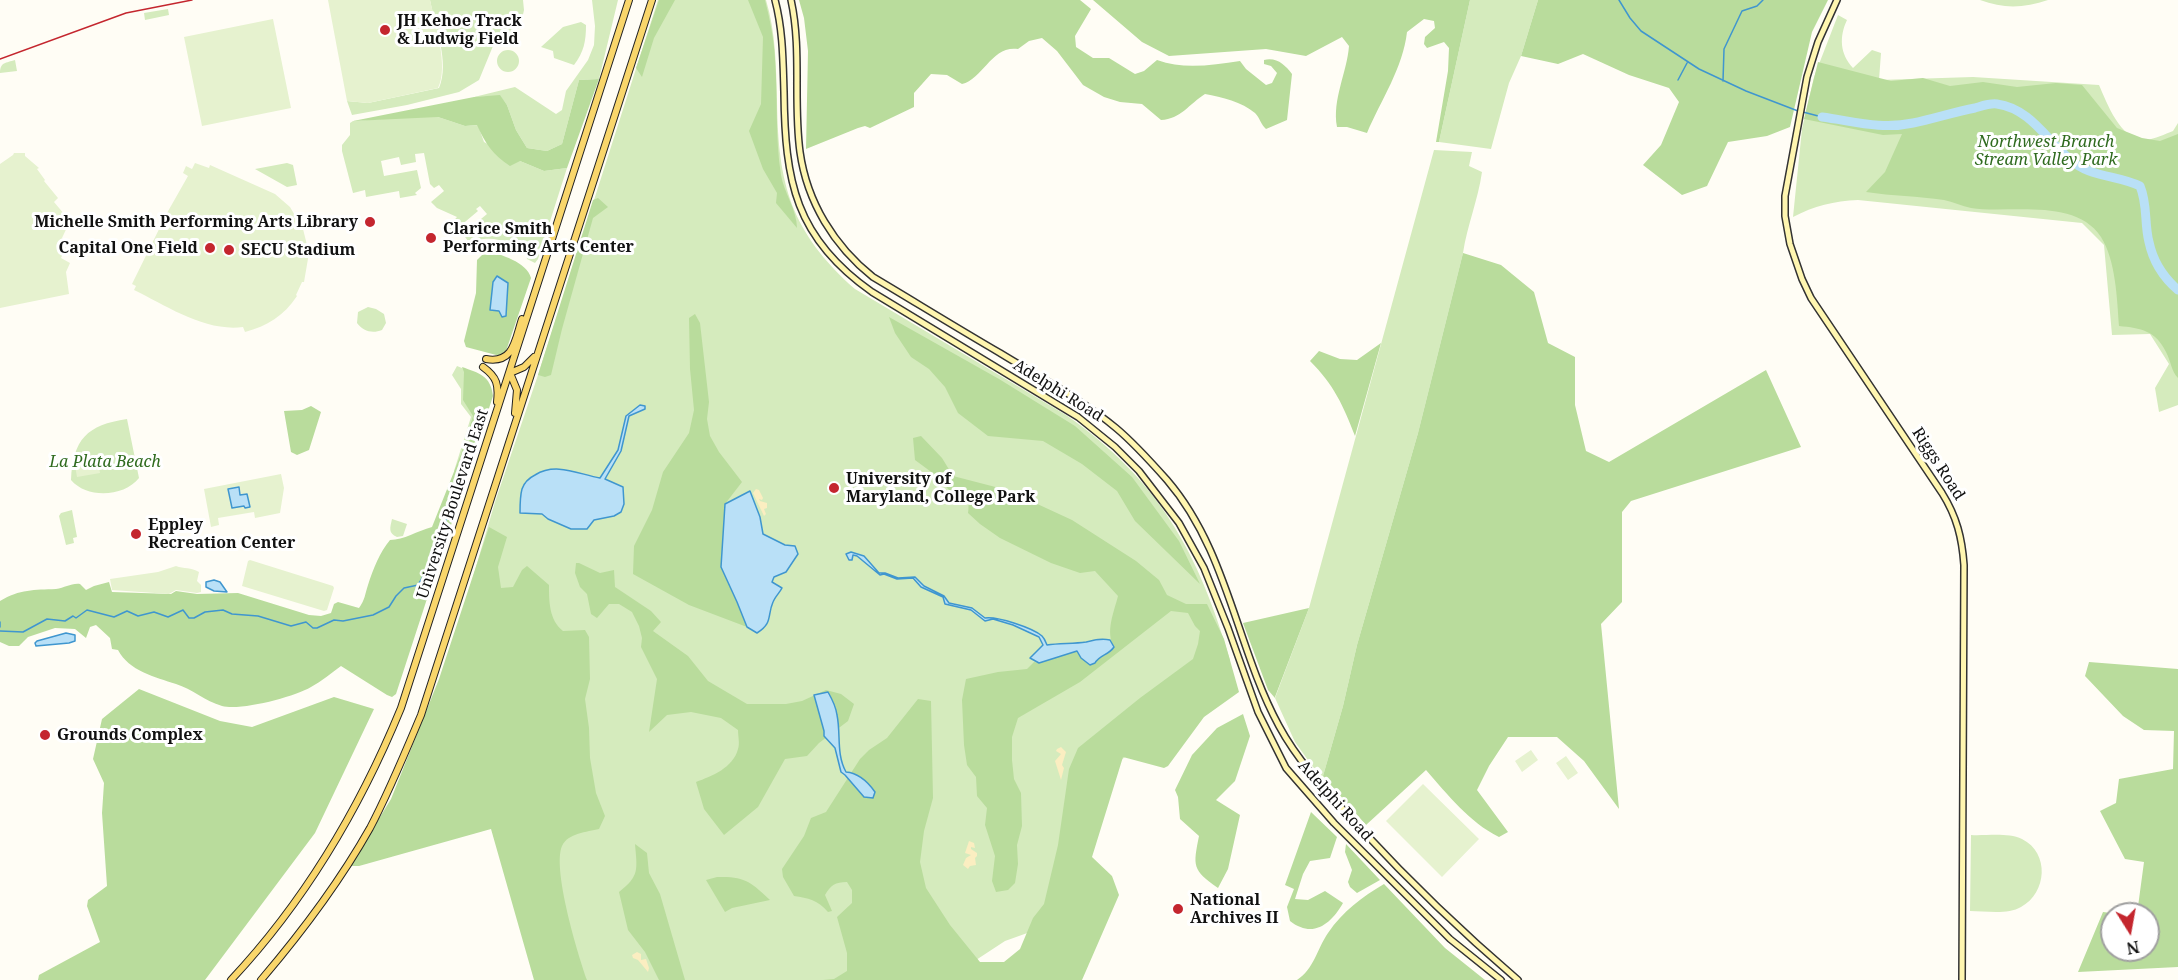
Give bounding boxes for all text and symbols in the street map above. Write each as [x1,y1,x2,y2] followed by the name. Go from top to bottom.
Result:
[397,11,522,49] place label: JH Kehoe Track & Ludwig Field
[378,23,392,37] marker: JH Kehoe Track & Ludwig Field
[1975,132,2117,170] park label: Northwest Branch Stream Valley Park
[34,212,358,232] place label: Michelle Smith Performing Arts Library
[363,215,377,229] marker: Michelle Smith Performing Arts Library
[443,219,634,257] place label: Clarice Smith Performing Arts Center
[424,231,438,245] marker: Clarice Smith Performing Arts Center
[59,238,198,258] place label: Capital One Field
[241,240,355,260] place label: SECU Stadium
[203,241,217,255] marker: Capital One Field
[222,243,236,257] marker: SECU Stadium
[1010,356,1106,426] street label: Adelphi Road
[413,407,493,601] street label: University Boulevard East
[1907,424,1969,504] street label: Riggs Road
[49,452,161,472] park label: La Plata Beach
[846,469,1035,507] place label: University of Maryland, College Park
[827,481,841,495] marker: University of Maryland, College Park
[148,515,295,553] place label: Eppley Recreation Center
[129,527,143,541] marker: Eppley Recreation Center
[57,725,203,745] place label: Grounds Complex
[38,728,52,742] marker: Grounds Complex
[1294,757,1376,845] street label: Adelphi Road
[1190,890,1279,928] place label: National Archives II
[1171,902,1185,916] marker: National Archives II
[2100,902,2160,962] north arrow
[2125,936,2141,960] text: N

